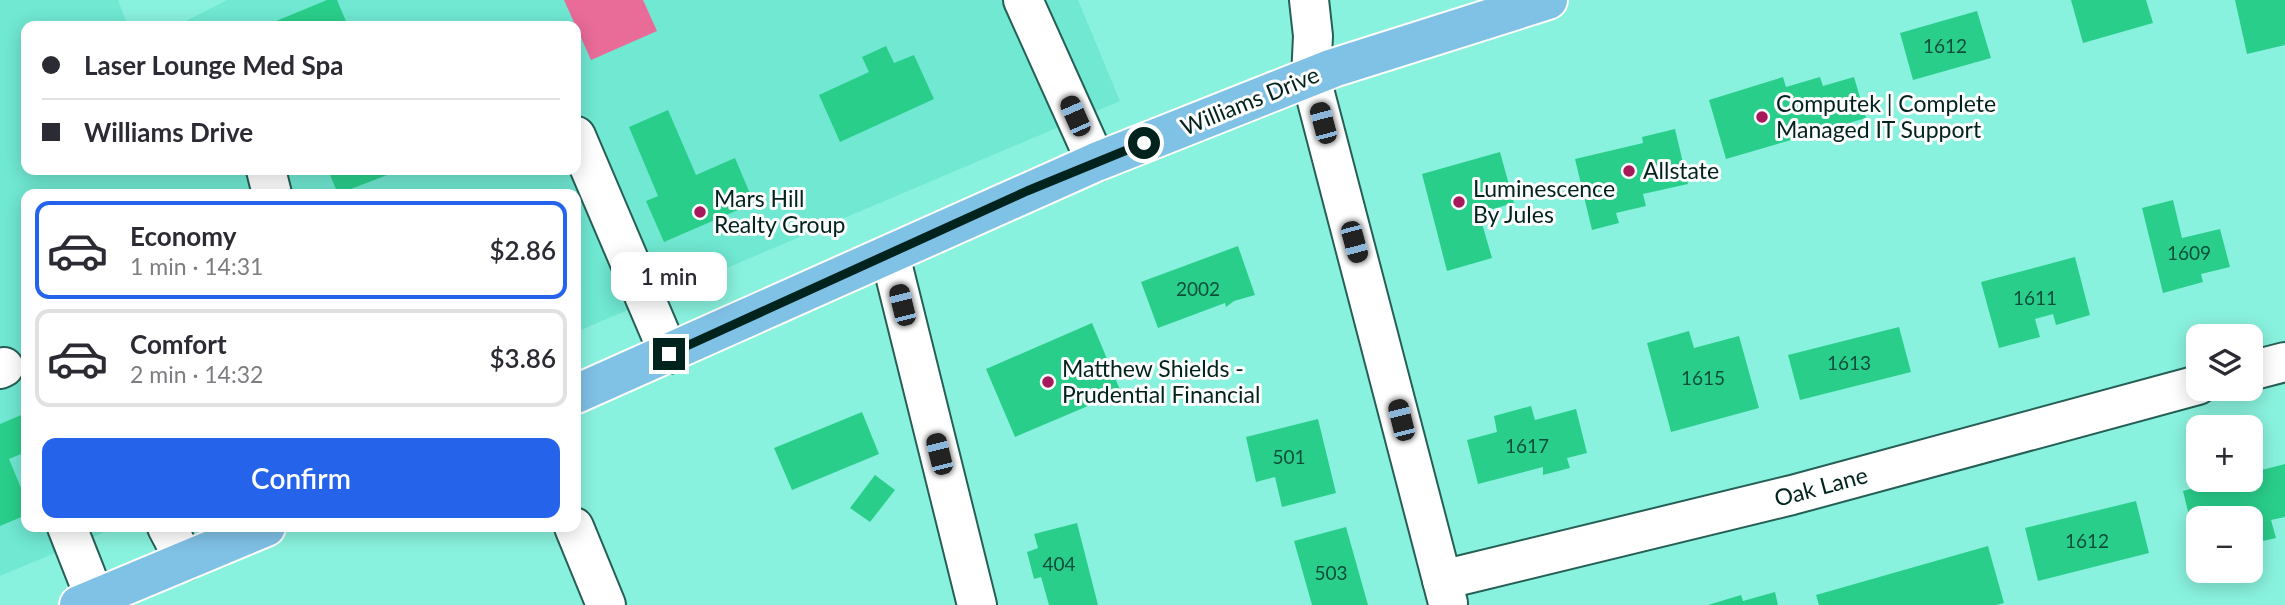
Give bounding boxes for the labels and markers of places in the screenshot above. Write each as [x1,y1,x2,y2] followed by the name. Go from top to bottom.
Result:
[1776,89,1996,143] place label: Computek | Complete Managed IT Support
[1754,109,1770,125] marker: Computek | Complete Managed IT Support
[1643,156,1719,184] place label: Allstate
[1621,163,1637,179] marker: Allstate
[1473,174,1615,228] place label: Luminescence By Jules
[714,184,845,238] place label: Mars Hill Realty Group
[1451,194,1467,210] marker: Luminescence By Jules
[692,204,708,220] marker: Mars Hill Realty Group
[1062,354,1260,408] place label: Matthew Shields - Prudential Financial
[1040,374,1056,390] marker: Matthew Shields - Prudential Financial

